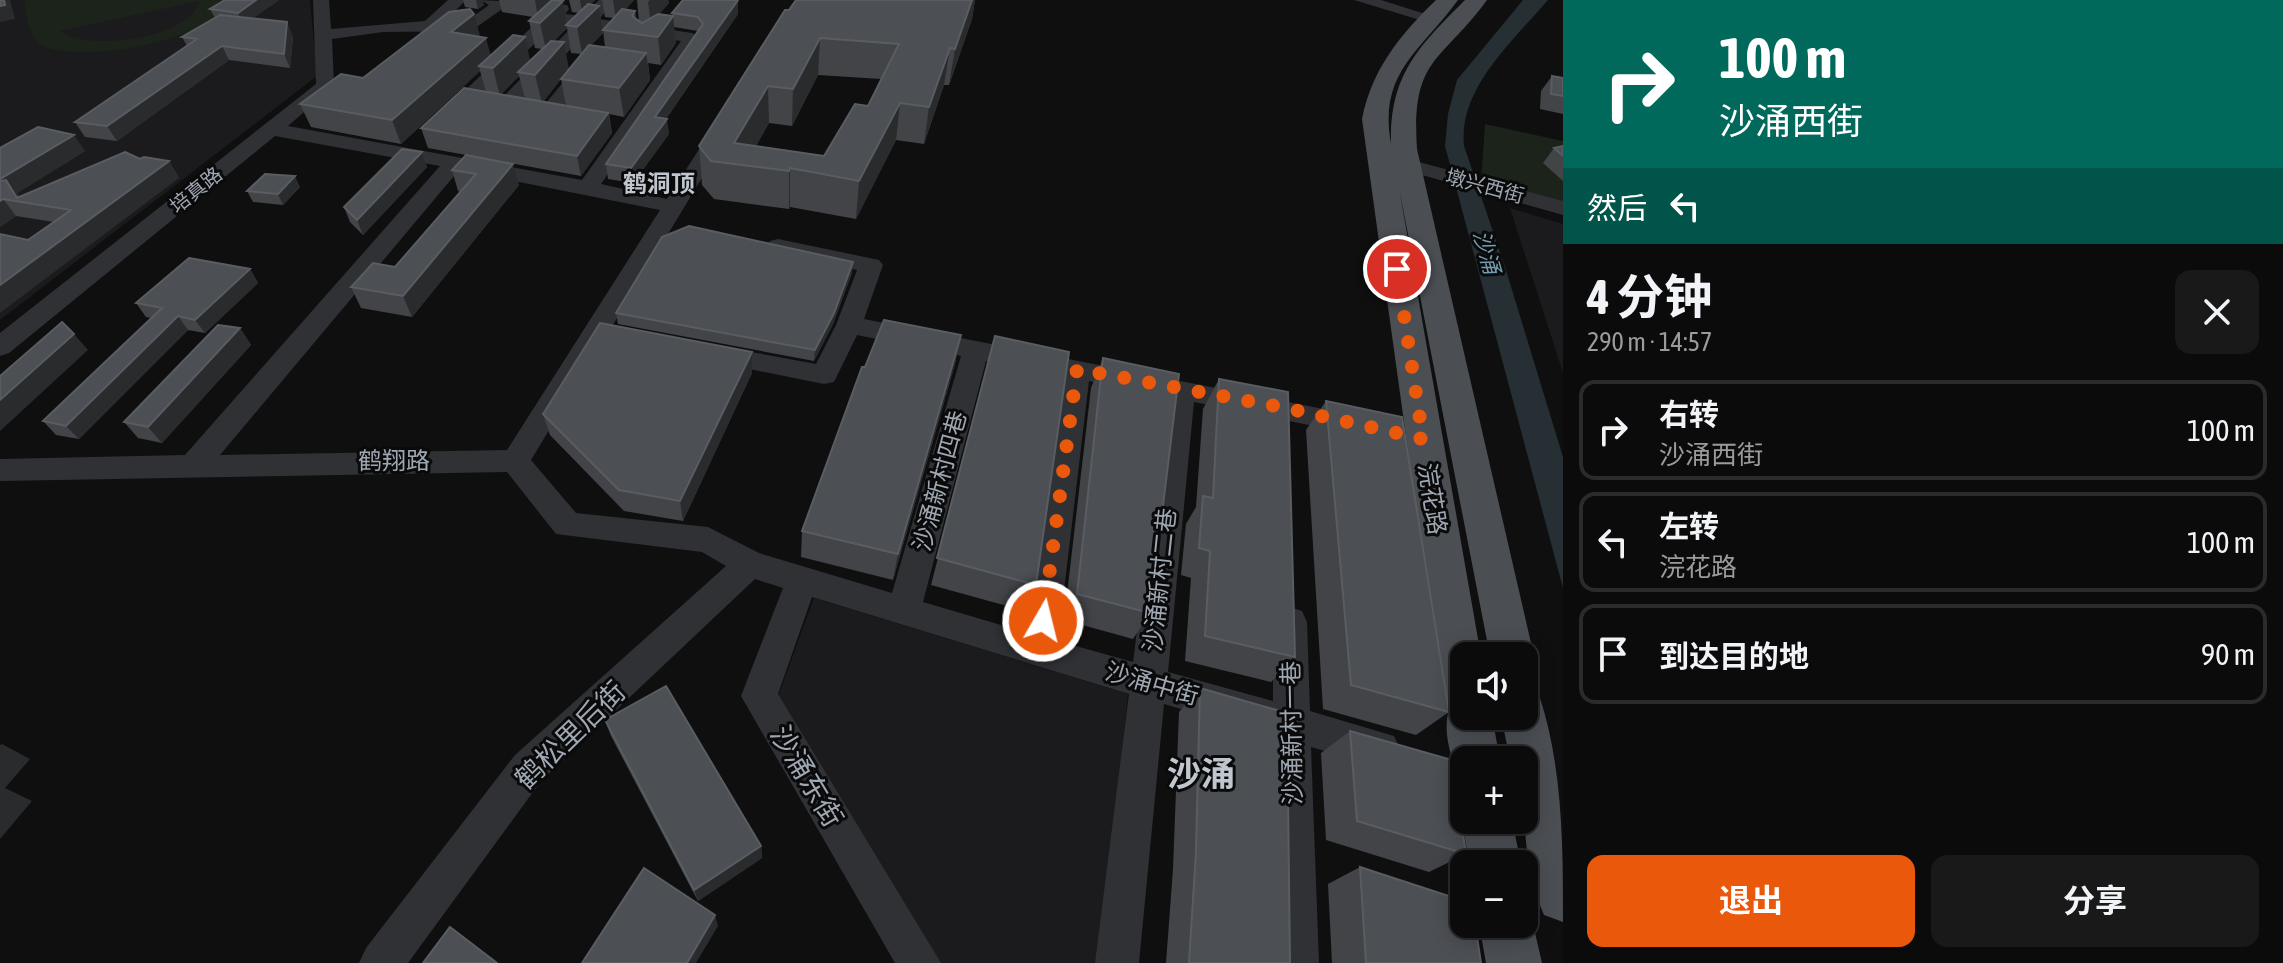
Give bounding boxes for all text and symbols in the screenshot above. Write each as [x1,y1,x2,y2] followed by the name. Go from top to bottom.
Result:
[1719,26,1846,90] text: 100 m
[1587,32,1691,136] icon: right
[1719,100,1863,142] text: 沙涌西街
[165,162,226,217] street label: 培真路
[1444,164,1527,207] street label: 墩兴西街
[623,170,695,197] district label: 鹤洞顶
[1663,184,1707,228] icon: left
[1587,191,1647,225] text: 然后
[1468,227,1506,280] water label: 沙涌
[1363,235,1431,303] pin
[1375,247,1419,291] icon: arrive
[1587,269,1712,324] text: 4 分钟
[2175,270,2259,354] button: close
[1587,327,1712,357] text: 290 m · 14:57
[1659,397,1719,431] text: 右转
[908,408,971,554] street label: 沙涌新村四巷
[1591,408,1635,452] icon: right
[2187,413,2255,447] text: 100 m
[1659,440,1763,470] text: 沙涌西街
[358,447,430,474] street label: 鹤翔路
[1414,461,1451,537] street label: 浣花路
[1139,507,1180,653] street label: 沙涌新村二巷
[1659,509,1719,543] text: 左转
[1591,520,1635,564] icon: left
[2187,525,2255,559] text: 100 m
[1659,552,1737,582] text: 浣花路
[1001,579,1085,663] position arrow
[1591,632,1635,676] icon: arrive
[2201,637,2255,671] text: 90 m
[1659,639,1809,673] text: 到达目的地
[1450,642,1538,938] map controls
[1450,642,1538,730] button: sound
[1102,657,1202,710] street label: 沙涌中街
[1277,661,1306,805] street label: 沙涌新村一巷
[509,675,631,795] street label: 鹤松里后街
[764,720,850,832] street label: 沙涌东街
[1450,746,1538,834] button: +
[1167,754,1235,793] district label: 沙涌
[1450,850,1538,938] button: −
[1587,855,1915,947] button: 退出
[1931,855,2259,947] button: 分享

